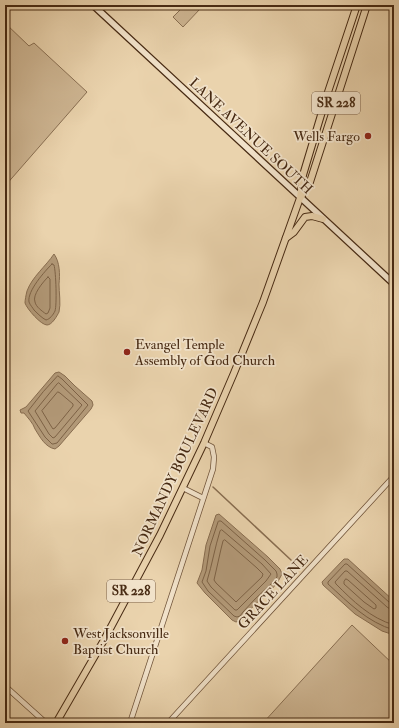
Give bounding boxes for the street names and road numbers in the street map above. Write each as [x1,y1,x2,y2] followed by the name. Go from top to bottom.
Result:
[186,74,316,198] street label: LANE AVENUE SOUTH
[312,92,360,114] road number: SR 228
[128,385,222,559] street label: NORMANDY BOULEVARD
[234,551,312,633] street label: GRACE LANE
[107,580,155,602] road number: SR 228

